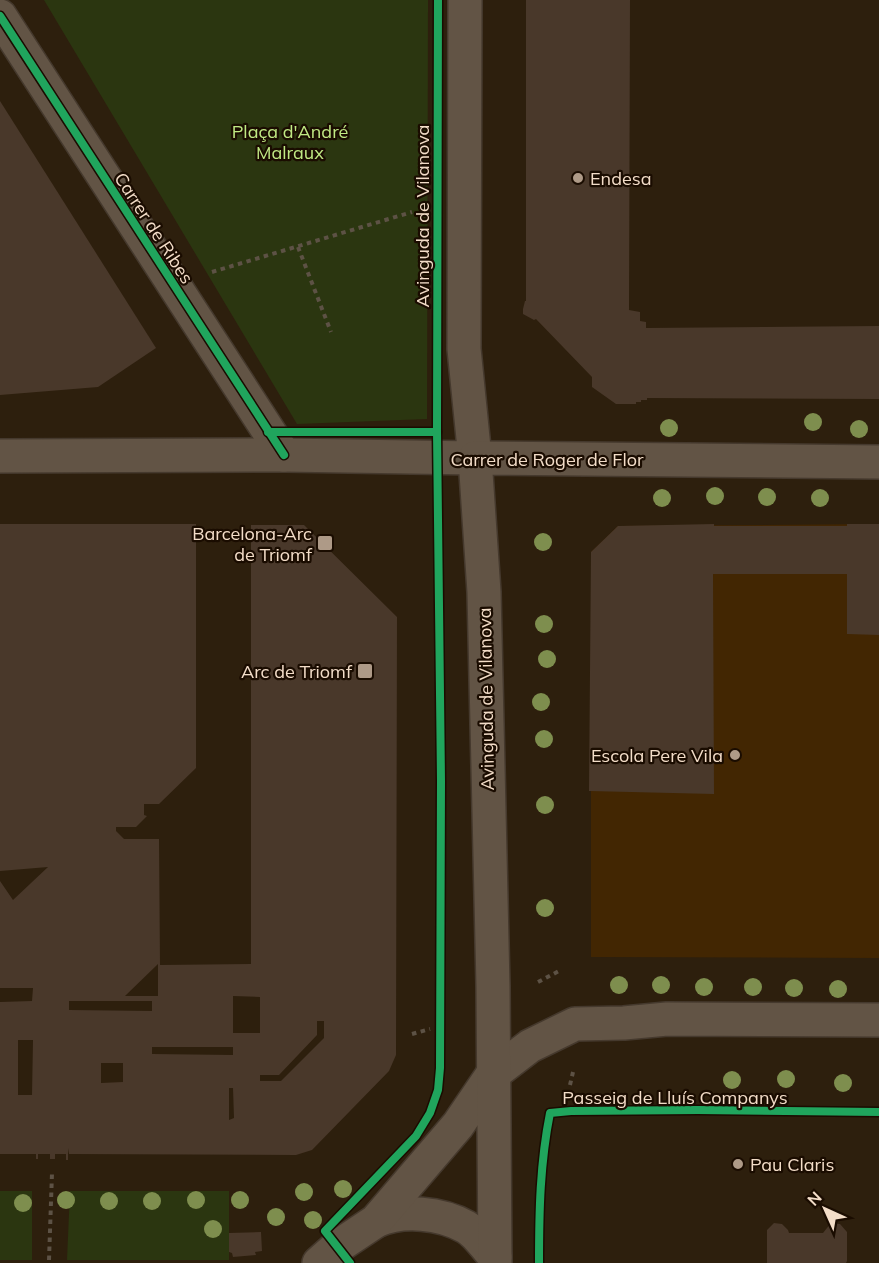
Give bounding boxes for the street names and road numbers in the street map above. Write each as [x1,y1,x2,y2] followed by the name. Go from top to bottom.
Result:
[411,125,434,307] street label: Avinguda de Vilanova
[109,168,199,288] street label: Carrer de Ribes
[451,448,644,471] street label: Carrer de Roger de Flor
[473,607,499,791] street label: Avinguda de Vilanova
[562,1086,788,1109] street label: Passeig de Lluís Companys

